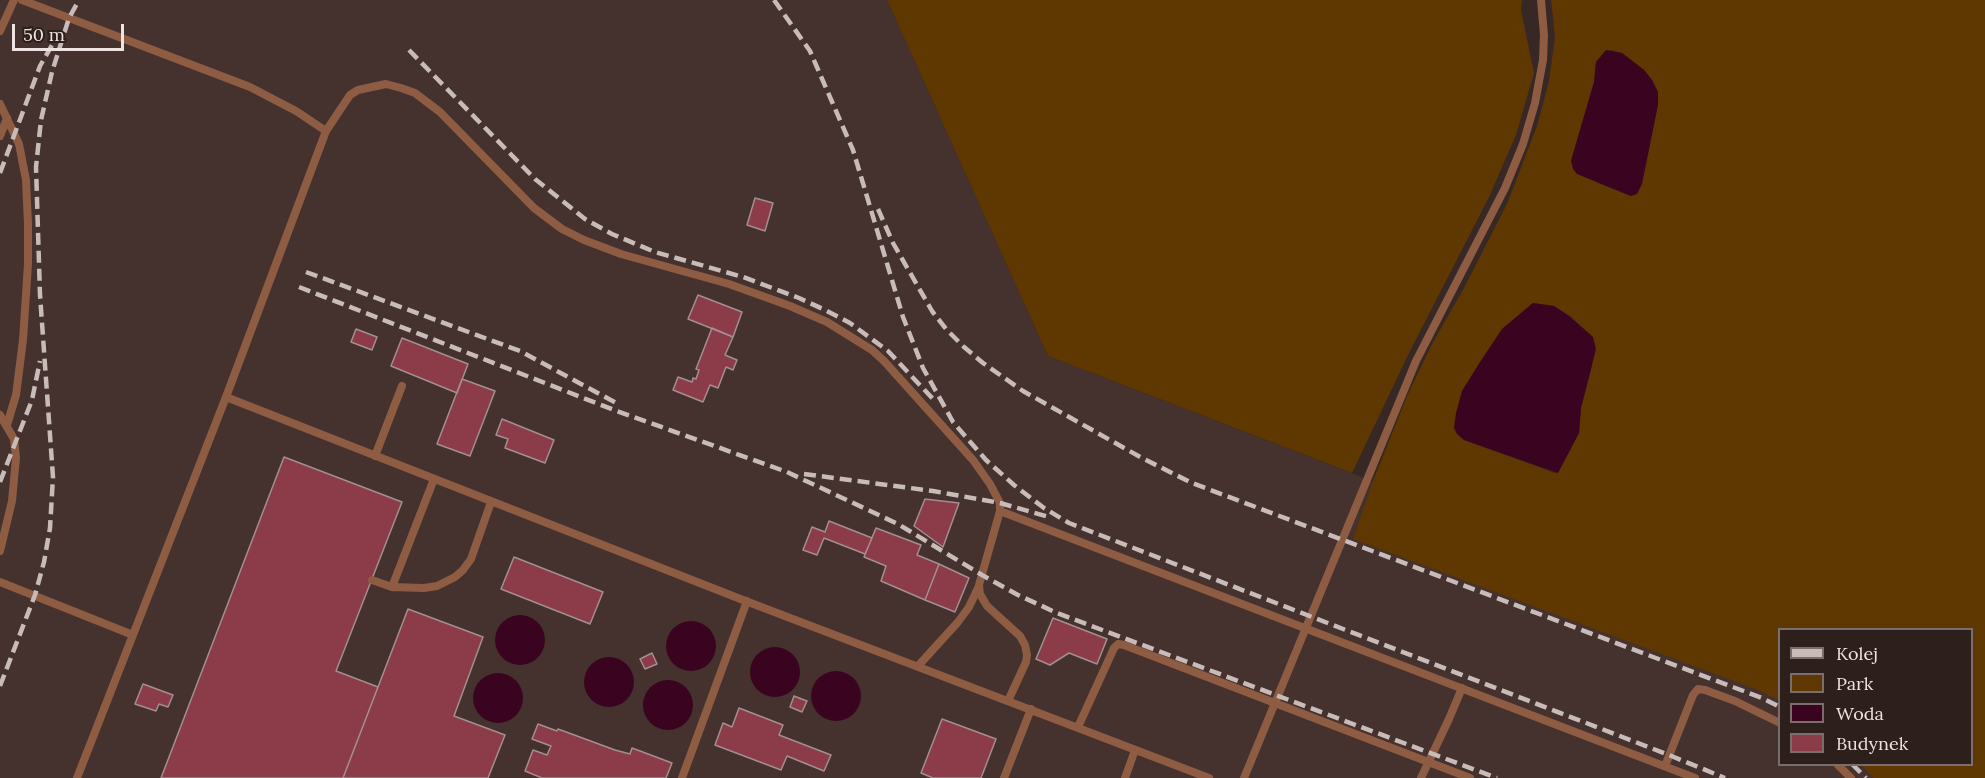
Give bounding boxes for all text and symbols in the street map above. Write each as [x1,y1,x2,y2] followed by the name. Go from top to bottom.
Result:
[15,12,128,50] scale bar
[23,23,65,46] text: 50 m
[1778,628,1973,766] legend
[1836,642,1878,665] text: Kolej
[1836,672,1873,695] text: Park
[1836,702,1884,725] text: Woda
[1836,732,1908,755] text: Budynek

